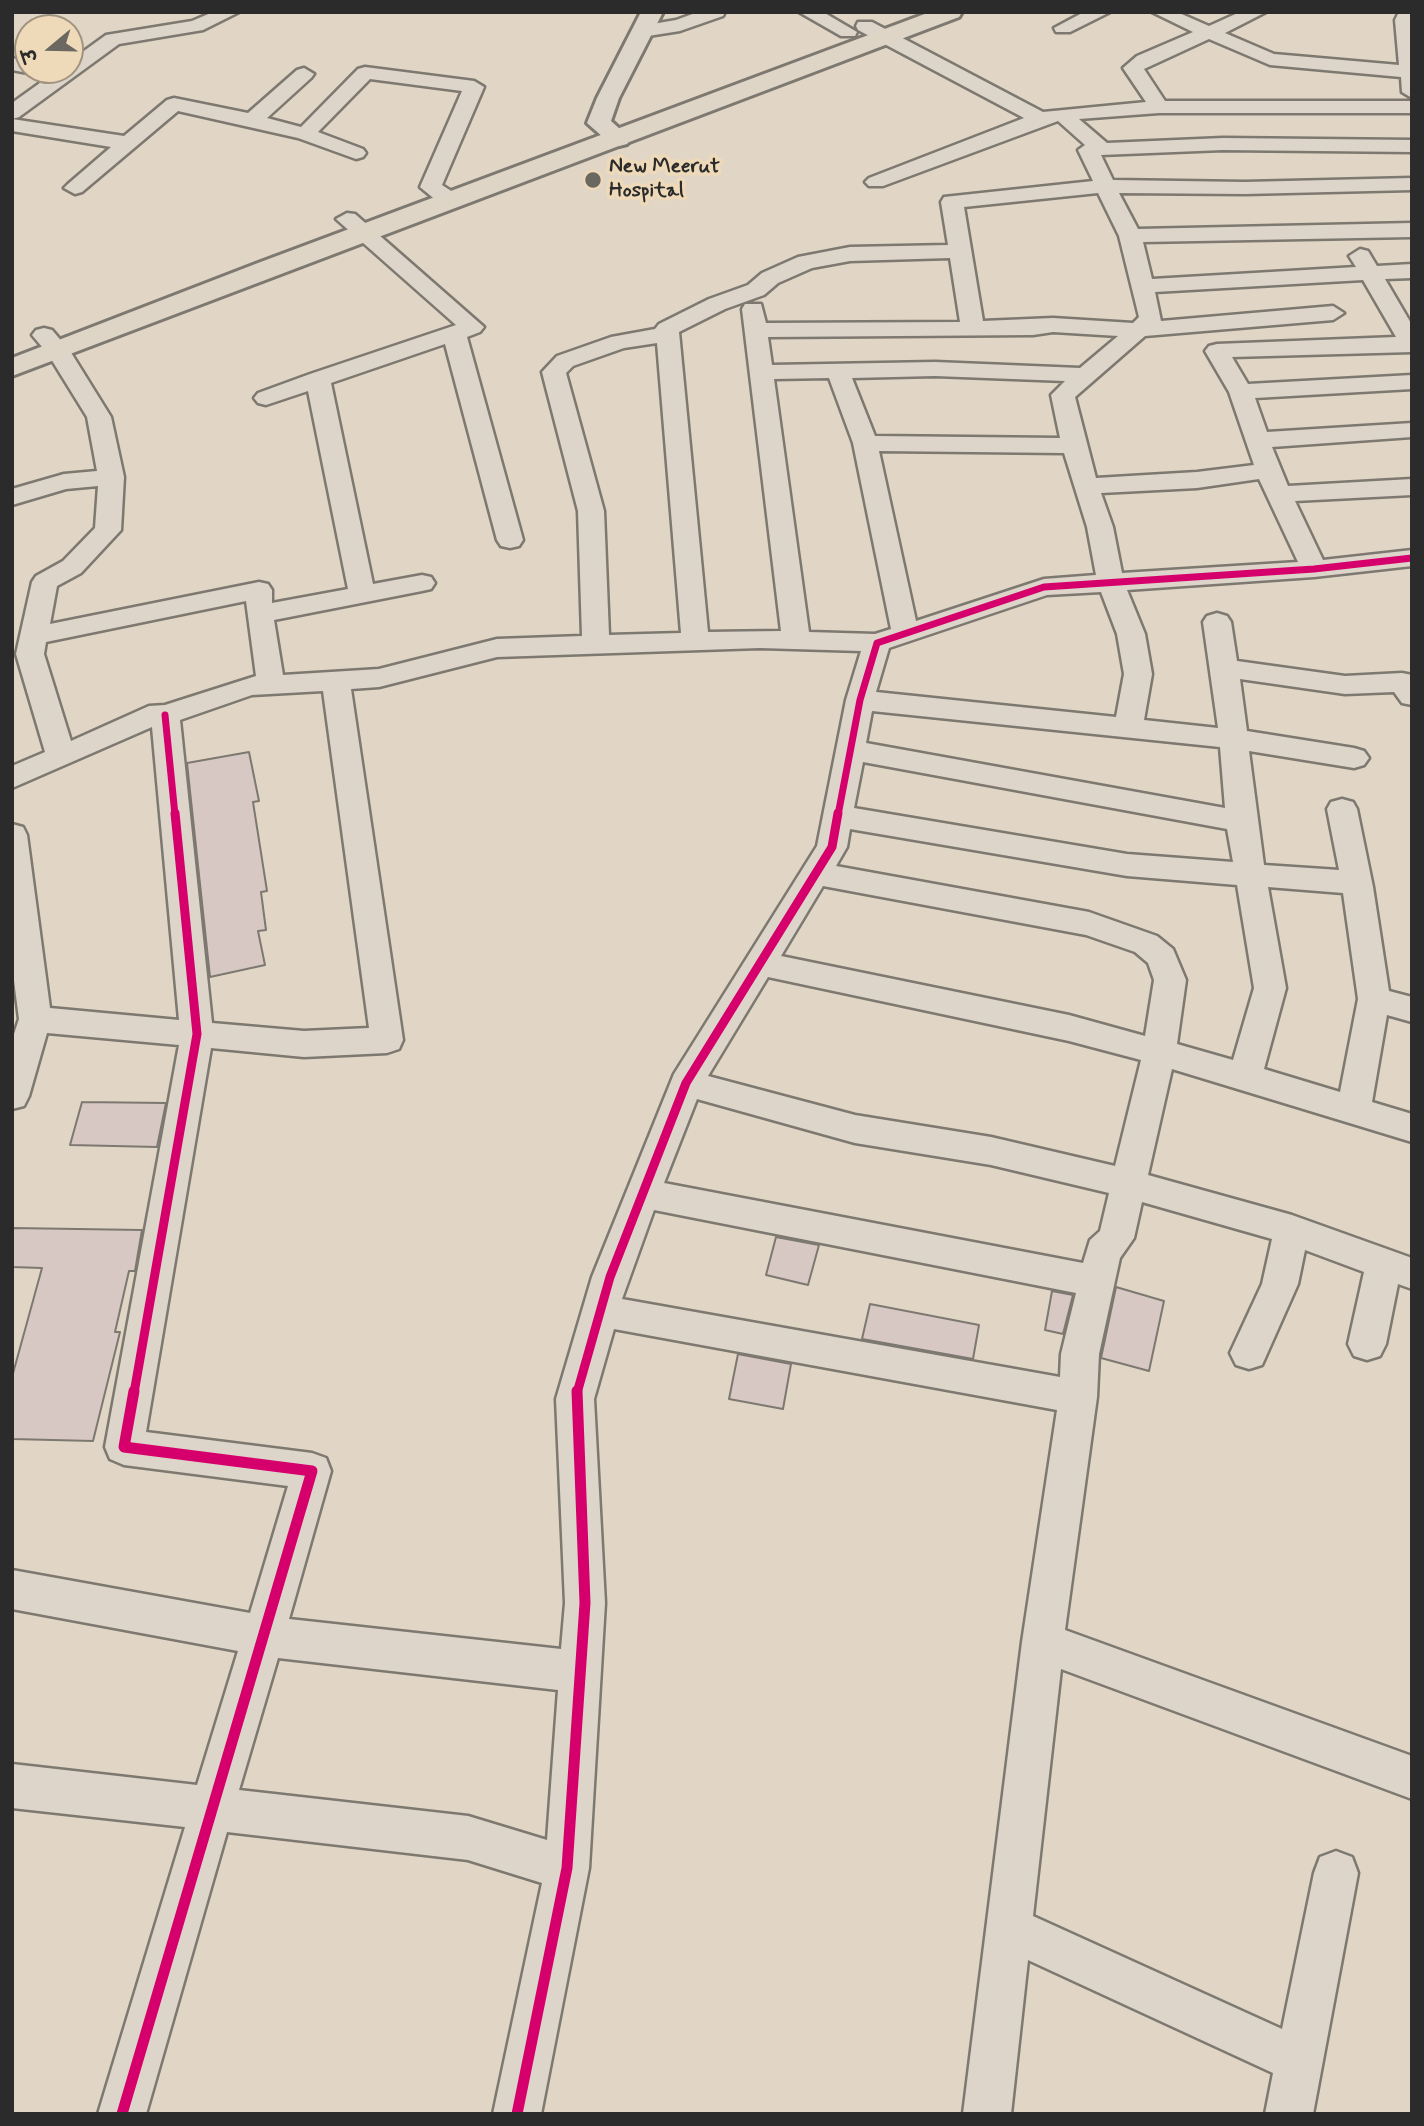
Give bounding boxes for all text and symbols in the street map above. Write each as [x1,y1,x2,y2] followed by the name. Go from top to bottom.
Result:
[14,14,84,84] north arrow
[17,45,44,65] text: उ
[609,155,720,205] place label: New Meerut Hospital
[583,170,603,190] marker: New Meerut Hospital

